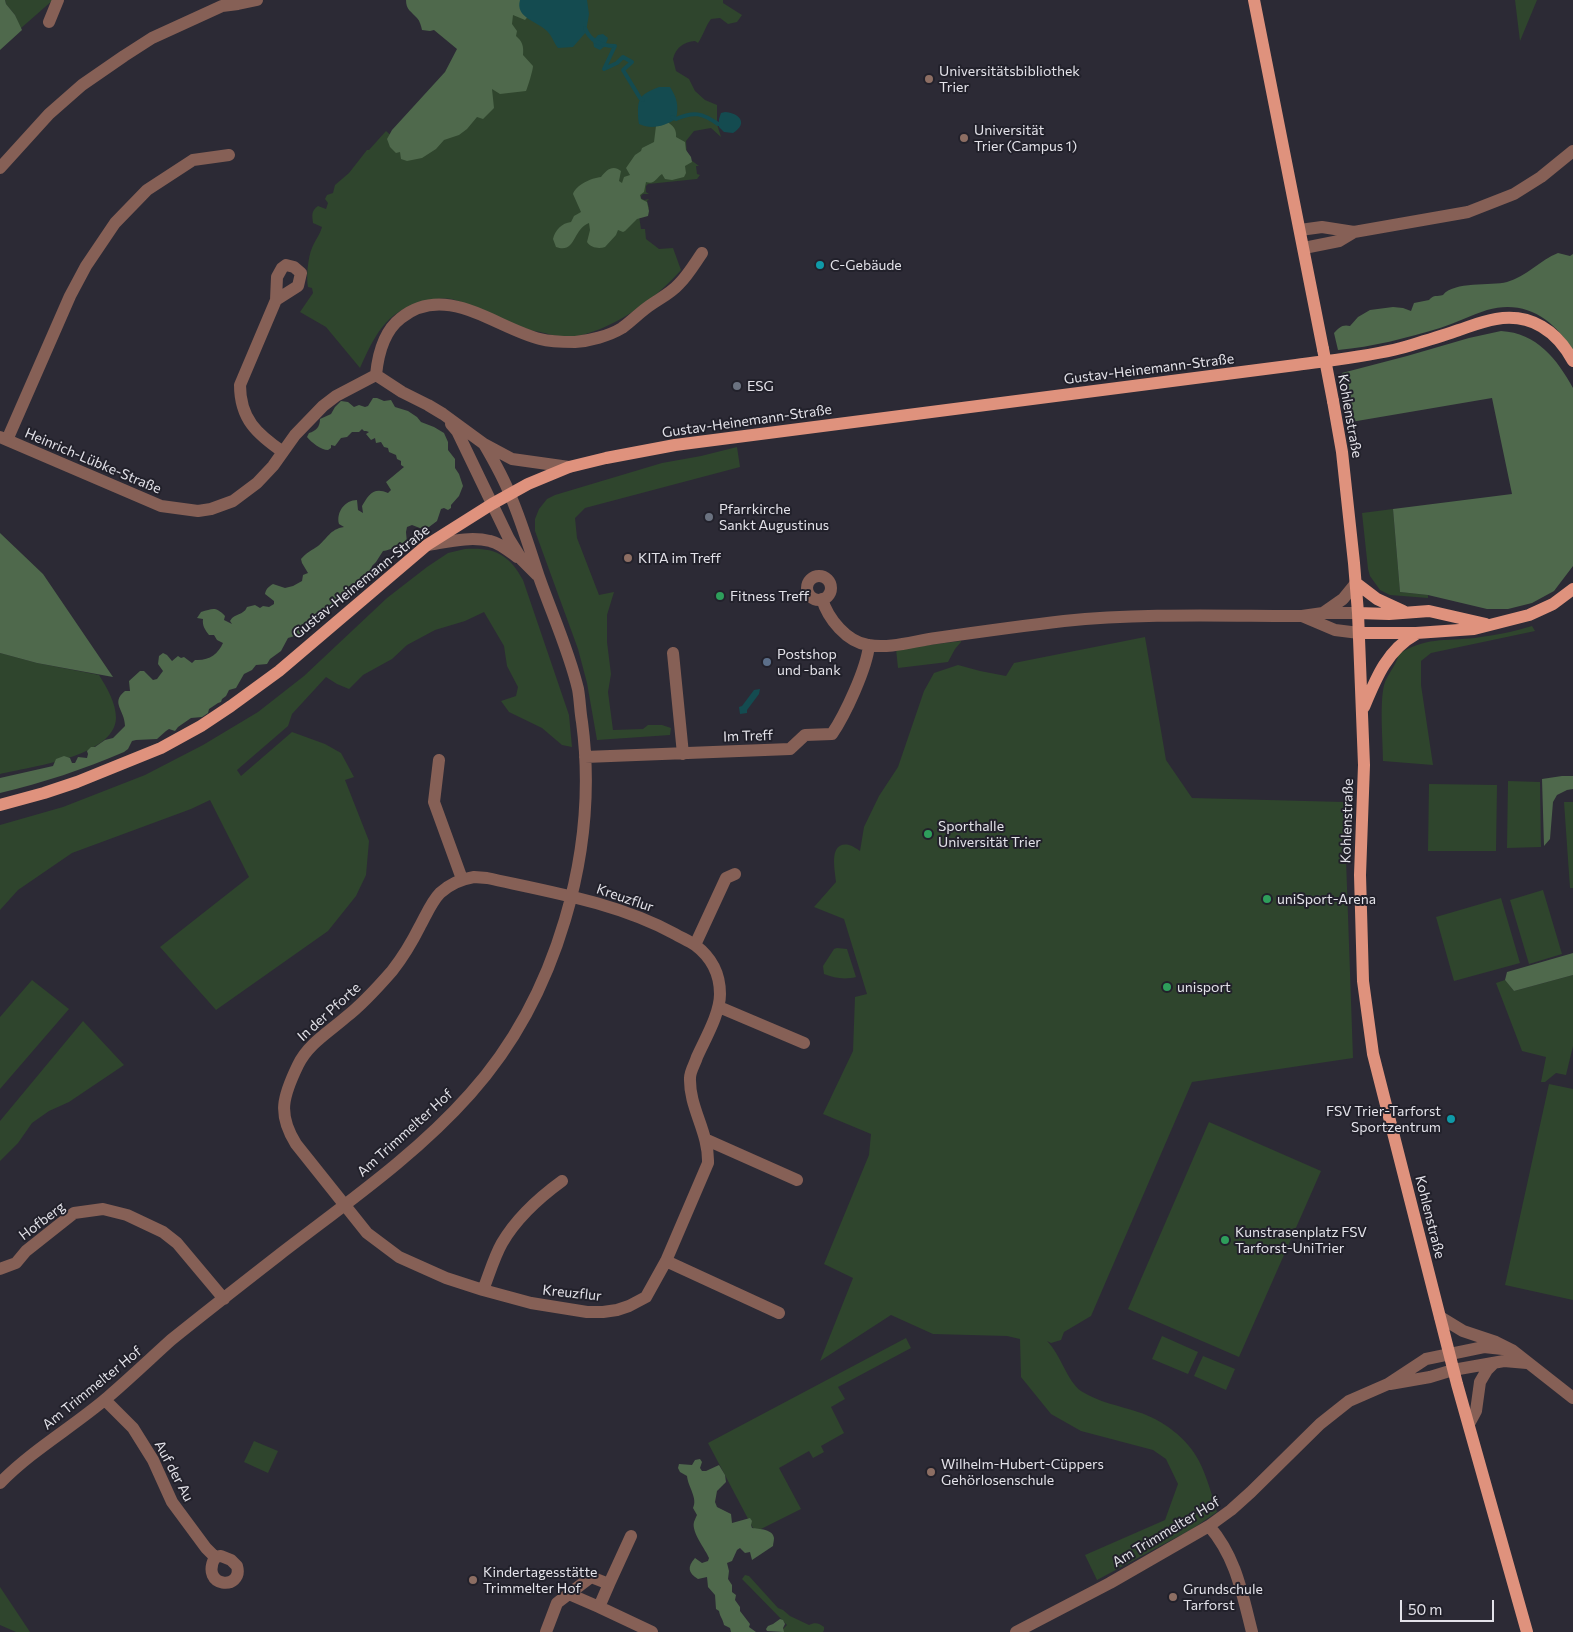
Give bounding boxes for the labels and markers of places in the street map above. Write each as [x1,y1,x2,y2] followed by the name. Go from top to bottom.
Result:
[939,63,1080,95] place label: Universitätsbibliothek Trier
[923,73,935,85] marker: Universitätsbibliothek Trier
[974,122,1077,154] place label: Universität Trier (Campus 1)
[958,132,970,144] marker: Universität Trier (Campus 1)
[830,257,902,273] place label: C-Gebäude
[814,259,826,271] marker: C-Gebäude
[747,378,774,394] place label: ESG
[731,380,743,392] marker: ESG
[719,501,829,534] place label: Pfarrkirche Sankt Augustinus
[703,511,715,523] marker: Pfarrkirche Sankt Augustinus
[638,550,721,566] place label: KITA im Treff
[622,552,634,564] marker: KITA im Treff
[730,588,809,604] place label: Fitness Treff
[714,590,726,602] marker: Fitness Treff
[777,646,841,679] place label: Postshop und -bank
[761,656,773,668] marker: Postshop und -bank
[938,818,1041,850] place label: Sporthalle Universität Trier
[922,828,934,840] marker: Sporthalle Universität Trier
[1277,891,1376,907] place label: uniSport-Arena
[1261,893,1273,905] marker: uniSport-Arena
[1177,979,1231,995] place label: unisport
[1161,981,1173,993] marker: unisport
[1326,1103,1441,1136] place label: FSV Trier-Tarforst Sportzentrum
[1445,1113,1457,1125] marker: FSV Trier-Tarforst Sportzentrum
[1235,1224,1367,1256] place label: Kunstrasenplatz FSV Tarforst-UniTrier
[1219,1234,1231,1246] marker: Kunstrasenplatz FSV Tarforst-UniTrier
[941,1456,1104,1488] place label: Wilhelm-Hubert-Cüppers Gehörlosenschule
[925,1466,937,1478] marker: Wilhelm-Hubert-Cüppers Gehörlosenschule
[483,1564,597,1596] place label: Kindertagesstätte Trimmelter Hof
[467,1574,479,1586] marker: Kindertagesstätte Trimmelter Hof
[1183,1581,1263,1614] place label: Grundschule Tarforst
[1167,1591,1179,1603] marker: Grundschule Tarforst

